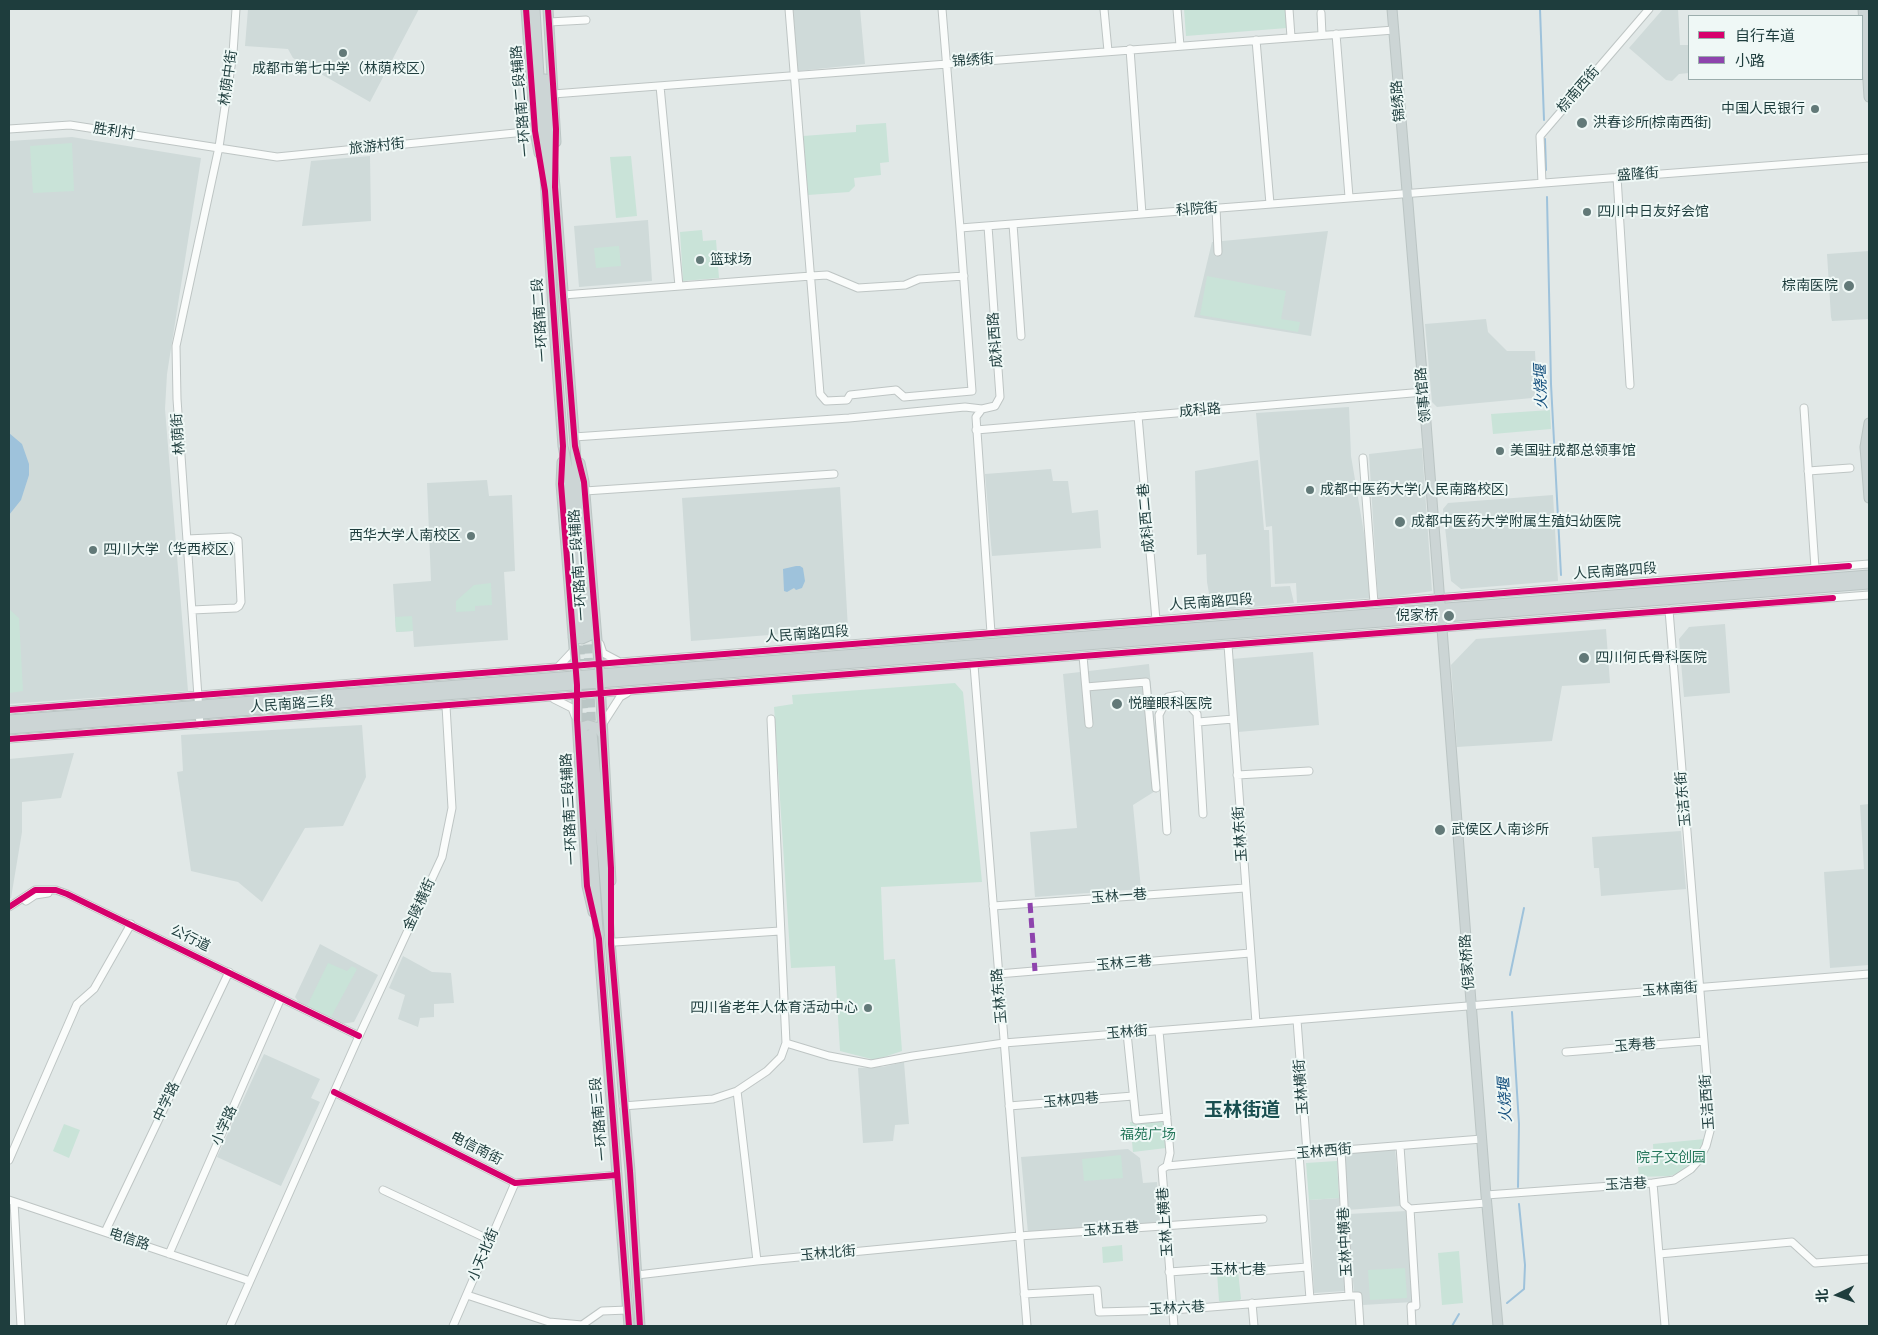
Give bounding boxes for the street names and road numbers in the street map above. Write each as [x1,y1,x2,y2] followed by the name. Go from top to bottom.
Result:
[509,44,535,158] street label: 一环路南二段辅路
[217,49,241,107] street label: 林荫中街
[951,51,995,71] street label: 锦绣街
[1554,63,1604,117] street label: 棕南西街
[1389,79,1409,123] street label: 锦绣路
[92,120,136,144] street label: 胜利村
[348,136,406,158] street label: 旅游村街
[1616,165,1660,185] street label: 盛隆街
[1175,200,1219,220] street label: 科院街
[530,278,552,362] street label: 一环路南二段
[986,311,1006,369] street label: 成科西路
[1413,366,1435,424] street label: 领事馆路
[1178,401,1222,421] street label: 成科路
[169,412,189,456] street label: 林荫街
[1136,482,1158,554] street label: 成科西二巷
[567,509,591,621] street label: 一环路南二段辅路
[1573,561,1657,583] street label: 人民南路四段
[1169,592,1253,614] street label: 人民南路四段
[765,624,849,646] street label: 人民南路四段
[250,694,334,716] street label: 人民南路三段
[559,753,581,865] street label: 一环路南三段辅路
[1673,770,1695,828] street label: 玉洁东街
[1231,805,1251,863] street label: 玉林东街
[401,876,439,934] street label: 金陵横街
[1090,887,1148,907] street label: 玉林一巷
[167,922,213,956] street label: 公行道
[1458,933,1478,991] street label: 倪家桥路
[1095,953,1153,975] street label: 玉林三巷
[989,967,1011,1025] street label: 玉林东路
[1641,980,1699,1000] street label: 玉林南街
[1105,1023,1149,1043] street label: 玉林街
[1613,1036,1657,1056] street label: 玉寿巷
[1292,1058,1312,1116] street label: 玉林横街
[1698,1073,1718,1131] street label: 玉洁西街
[588,1076,612,1162] street label: 一环路南三段
[151,1079,183,1125] street label: 中学路
[1042,1090,1100,1112] street label: 玉林四巷
[209,1103,241,1149] street label: 小学路
[447,1129,505,1169] street label: 电信南街
[1295,1141,1353,1163] street label: 玉林西街
[1605,1176,1647,1194] street label: 玉洁巷
[1155,1186,1177,1258] street label: 玉林上横巷
[1336,1207,1356,1277] street label: 玉林中横巷
[1082,1220,1140,1240] street label: 玉林五巷
[106,1226,152,1254] street label: 电信路
[465,1226,503,1284] street label: 小天北街
[799,1243,857,1265] street label: 玉林北街
[1210,1262,1266,1278] street label: 玉林七巷
[1149,1299,1205,1319] street label: 玉林六巷

